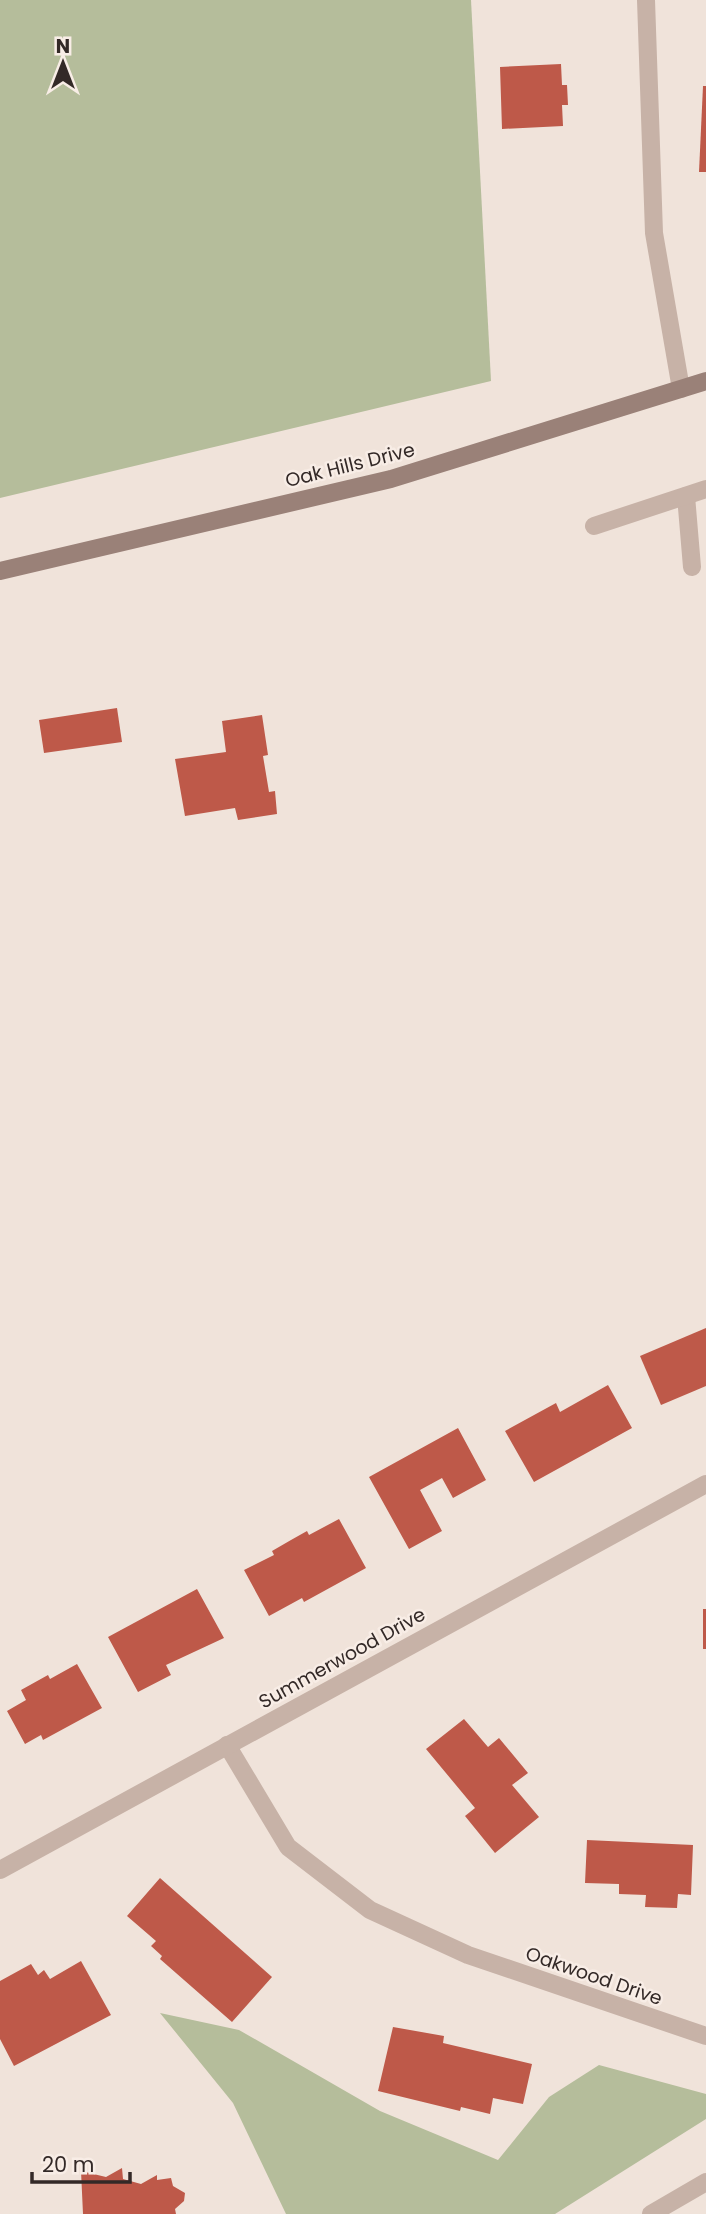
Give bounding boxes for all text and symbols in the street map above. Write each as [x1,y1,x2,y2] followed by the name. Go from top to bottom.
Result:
[28,28,98,98] north arrow
[56,33,70,60] text: N
[282,436,418,494] street label: Oak Hills Drive
[254,1601,430,1715] street label: Summerwood Drive
[522,1940,666,2012] street label: Oakwood Drive
[32,2140,130,2184] scale bar
[42,2150,95,2179] text: 20 m

